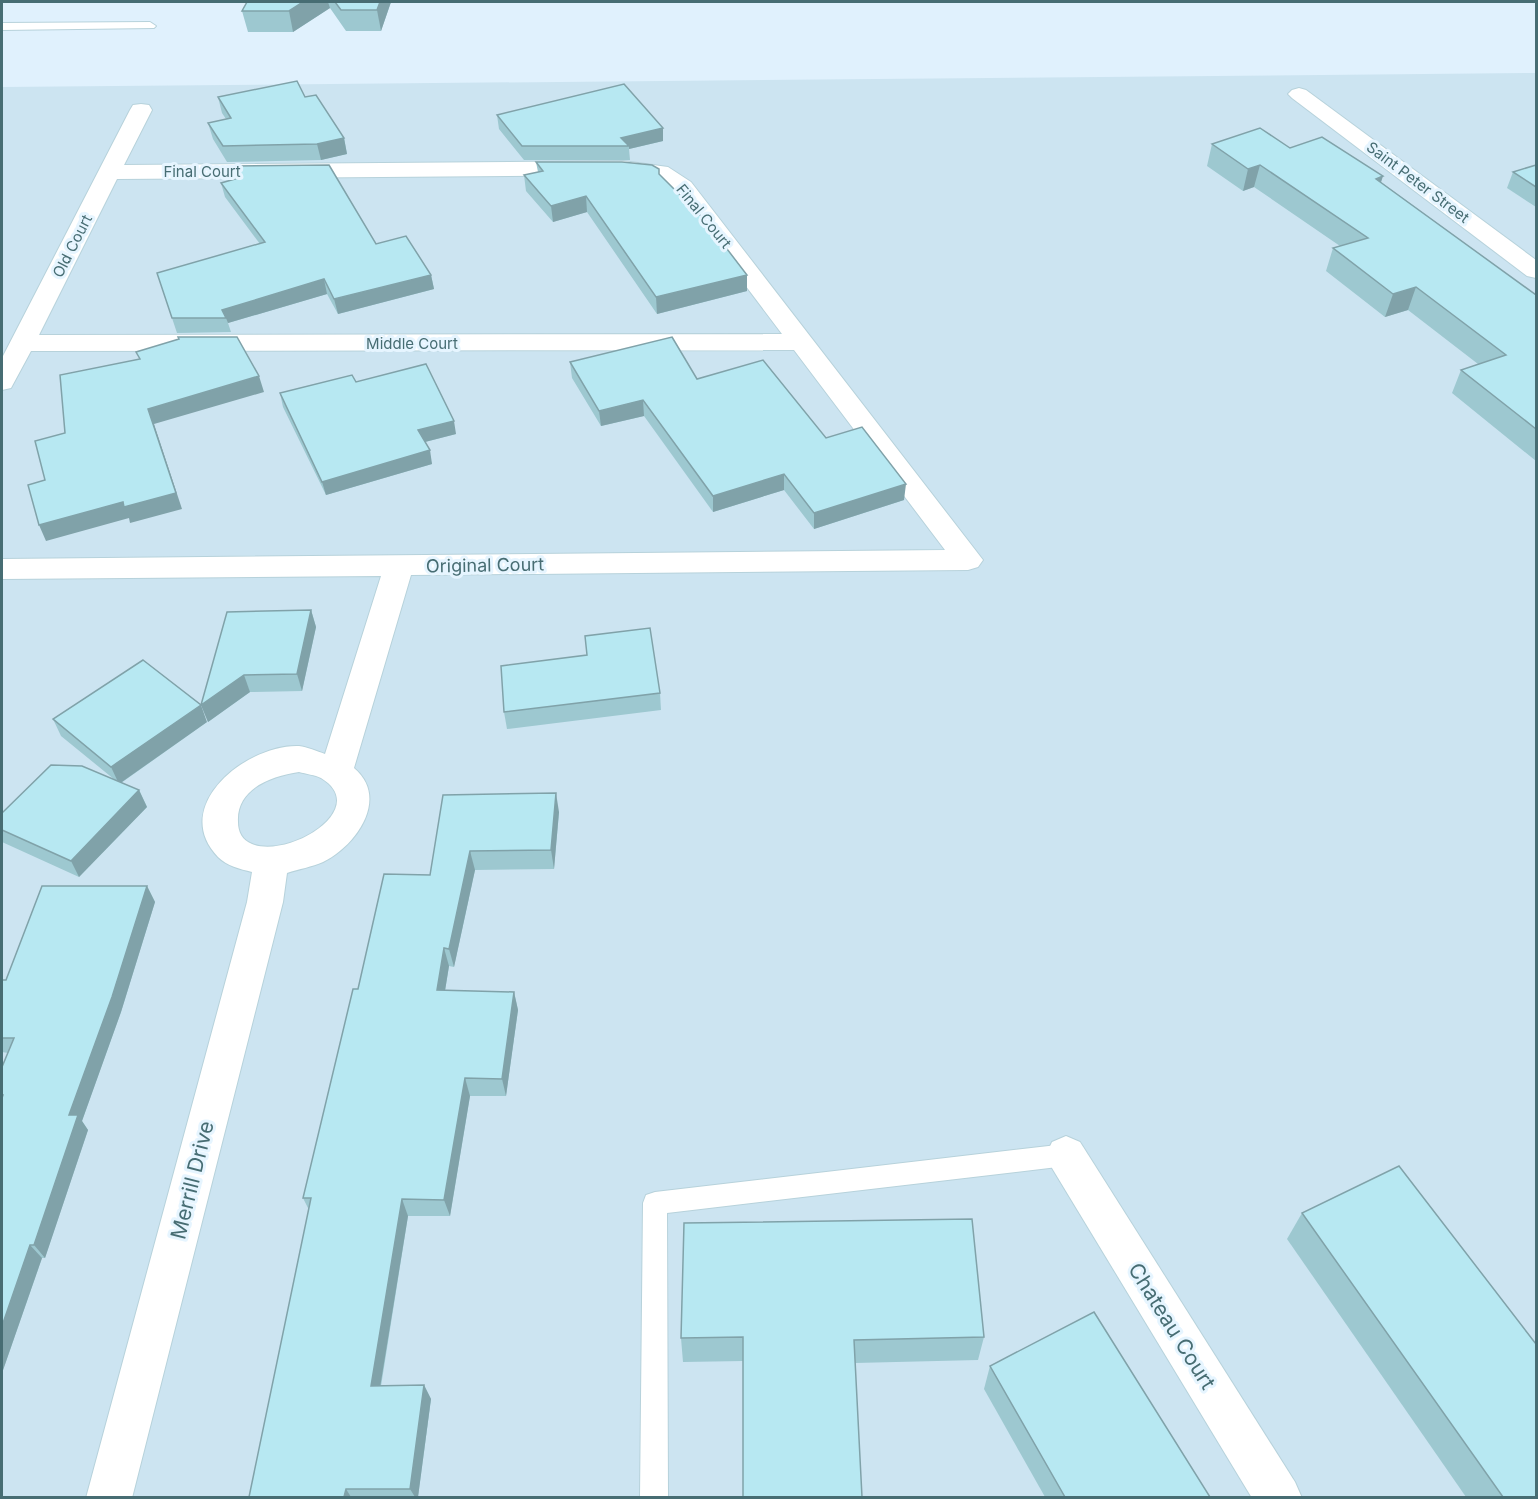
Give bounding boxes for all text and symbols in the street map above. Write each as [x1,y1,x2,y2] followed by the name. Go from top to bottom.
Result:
[1363,137,1473,227] street label: Saint Peter Street
[163,162,241,181] street label: Final Court
[672,180,736,252] street label: Final Court
[48,211,96,281] street label: Old Court
[366,334,458,353] street label: Middle Court
[426,553,544,577] street label: Original Court
[165,1118,219,1242] street label: Merrill Drive
[1123,1258,1221,1394] street label: Chateau Court

